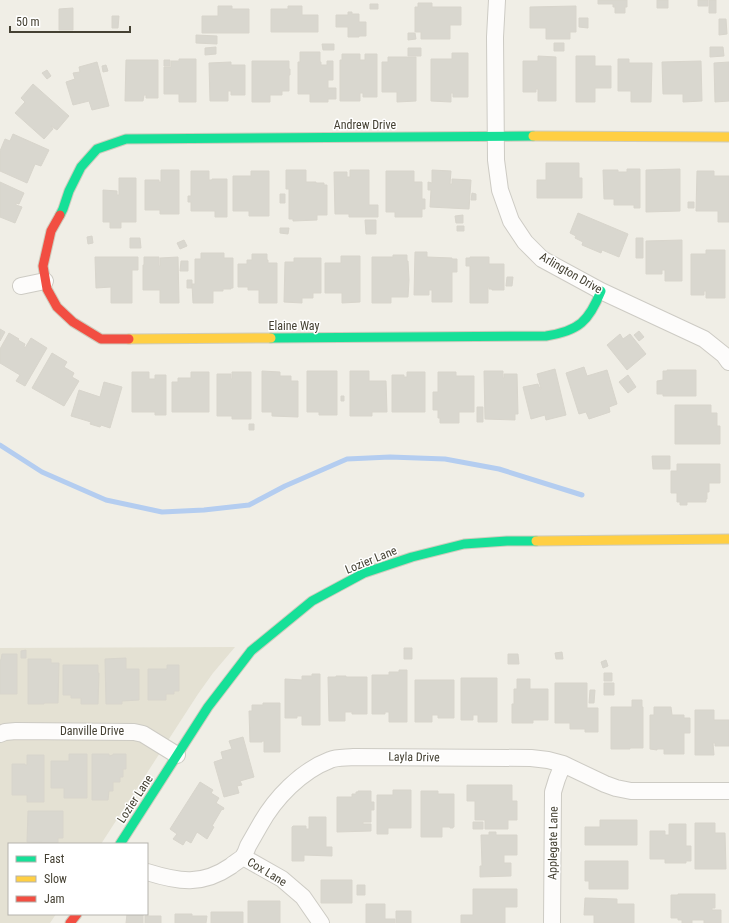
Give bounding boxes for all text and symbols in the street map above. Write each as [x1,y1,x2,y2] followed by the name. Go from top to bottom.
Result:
[10,8,130,34] scale bar
[16,15,40,29] text: 50 m
[334,118,397,132] street label: Andrew Drive
[537,249,605,297] street label: Arlington Drive
[268,319,320,333] street label: Elaine Way
[343,543,399,577] street label: Lozier Lane
[60,724,124,738] street label: Danville Drive
[388,750,440,764] street label: Layla Drive
[114,772,156,826] street label: Lozier Lane
[545,806,561,880] street label: Applegate Lane
[8,843,148,915] legend
[44,852,65,866] text: Fast
[245,855,290,889] street label: Cox Lane
[44,872,67,886] text: Slow
[44,892,65,906] text: Jam

